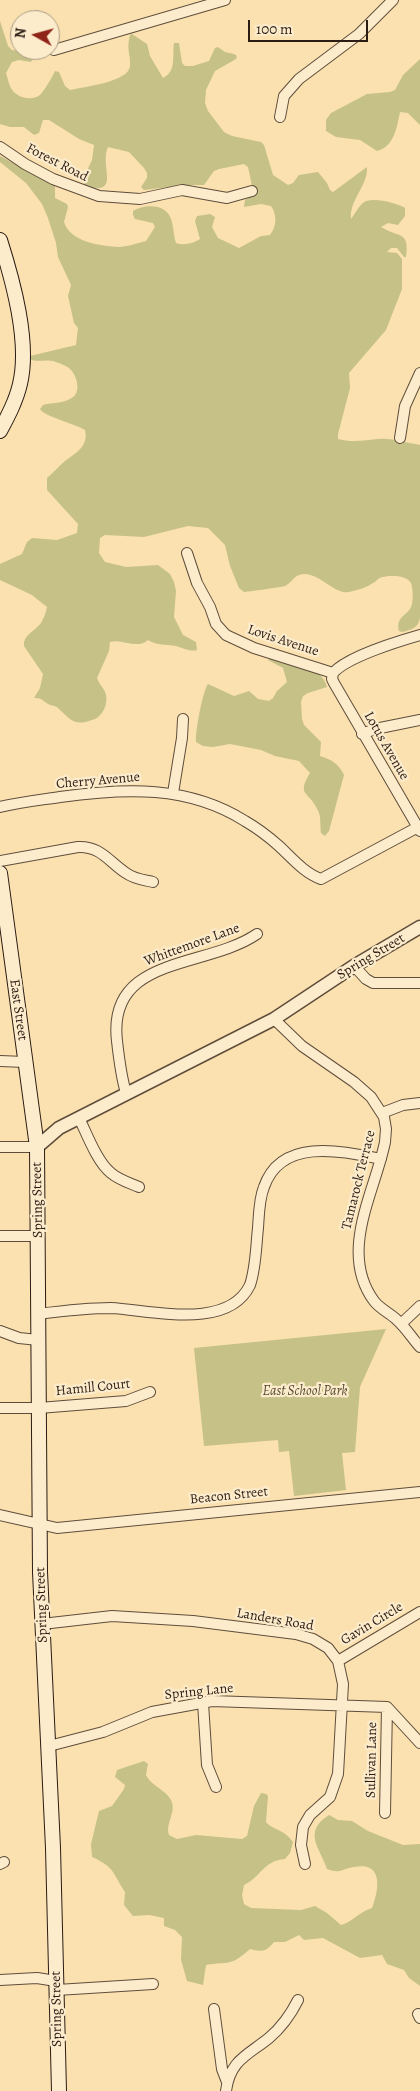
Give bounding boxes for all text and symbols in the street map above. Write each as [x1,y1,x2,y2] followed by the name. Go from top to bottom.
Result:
[10,10,60,60] north arrow
[250,10,370,42] scale bar
[256,19,293,39] text: 100 m
[11,27,31,39] text: N
[23,140,91,186] street label: Forest Road
[245,622,321,660] street label: Lovis Avenue
[360,709,412,783] street label: Lotus Avenue
[55,769,141,793] street label: Cherry Avenue
[142,920,242,970] street label: Whittemore Lane
[334,930,408,984] street label: Spring Street
[5,978,31,1042] street label: East Street
[339,1129,379,1231] street label: Tamarock Terrace
[29,1162,47,1238] street label: Spring Street
[55,1376,131,1400] street label: Hamill Court
[262,1384,348,1400] park label: East School Park
[189,1484,269,1508] street label: Beacon Street
[32,1567,52,1643] street label: Spring Street
[338,1599,406,1649] street label: Gavin Circle
[235,1605,315,1635] street label: Landers Road
[164,1680,234,1704] street label: Spring Lane
[363,1722,381,1798] street label: Sullivan Lane
[48,1971,66,2047] street label: Spring Street

